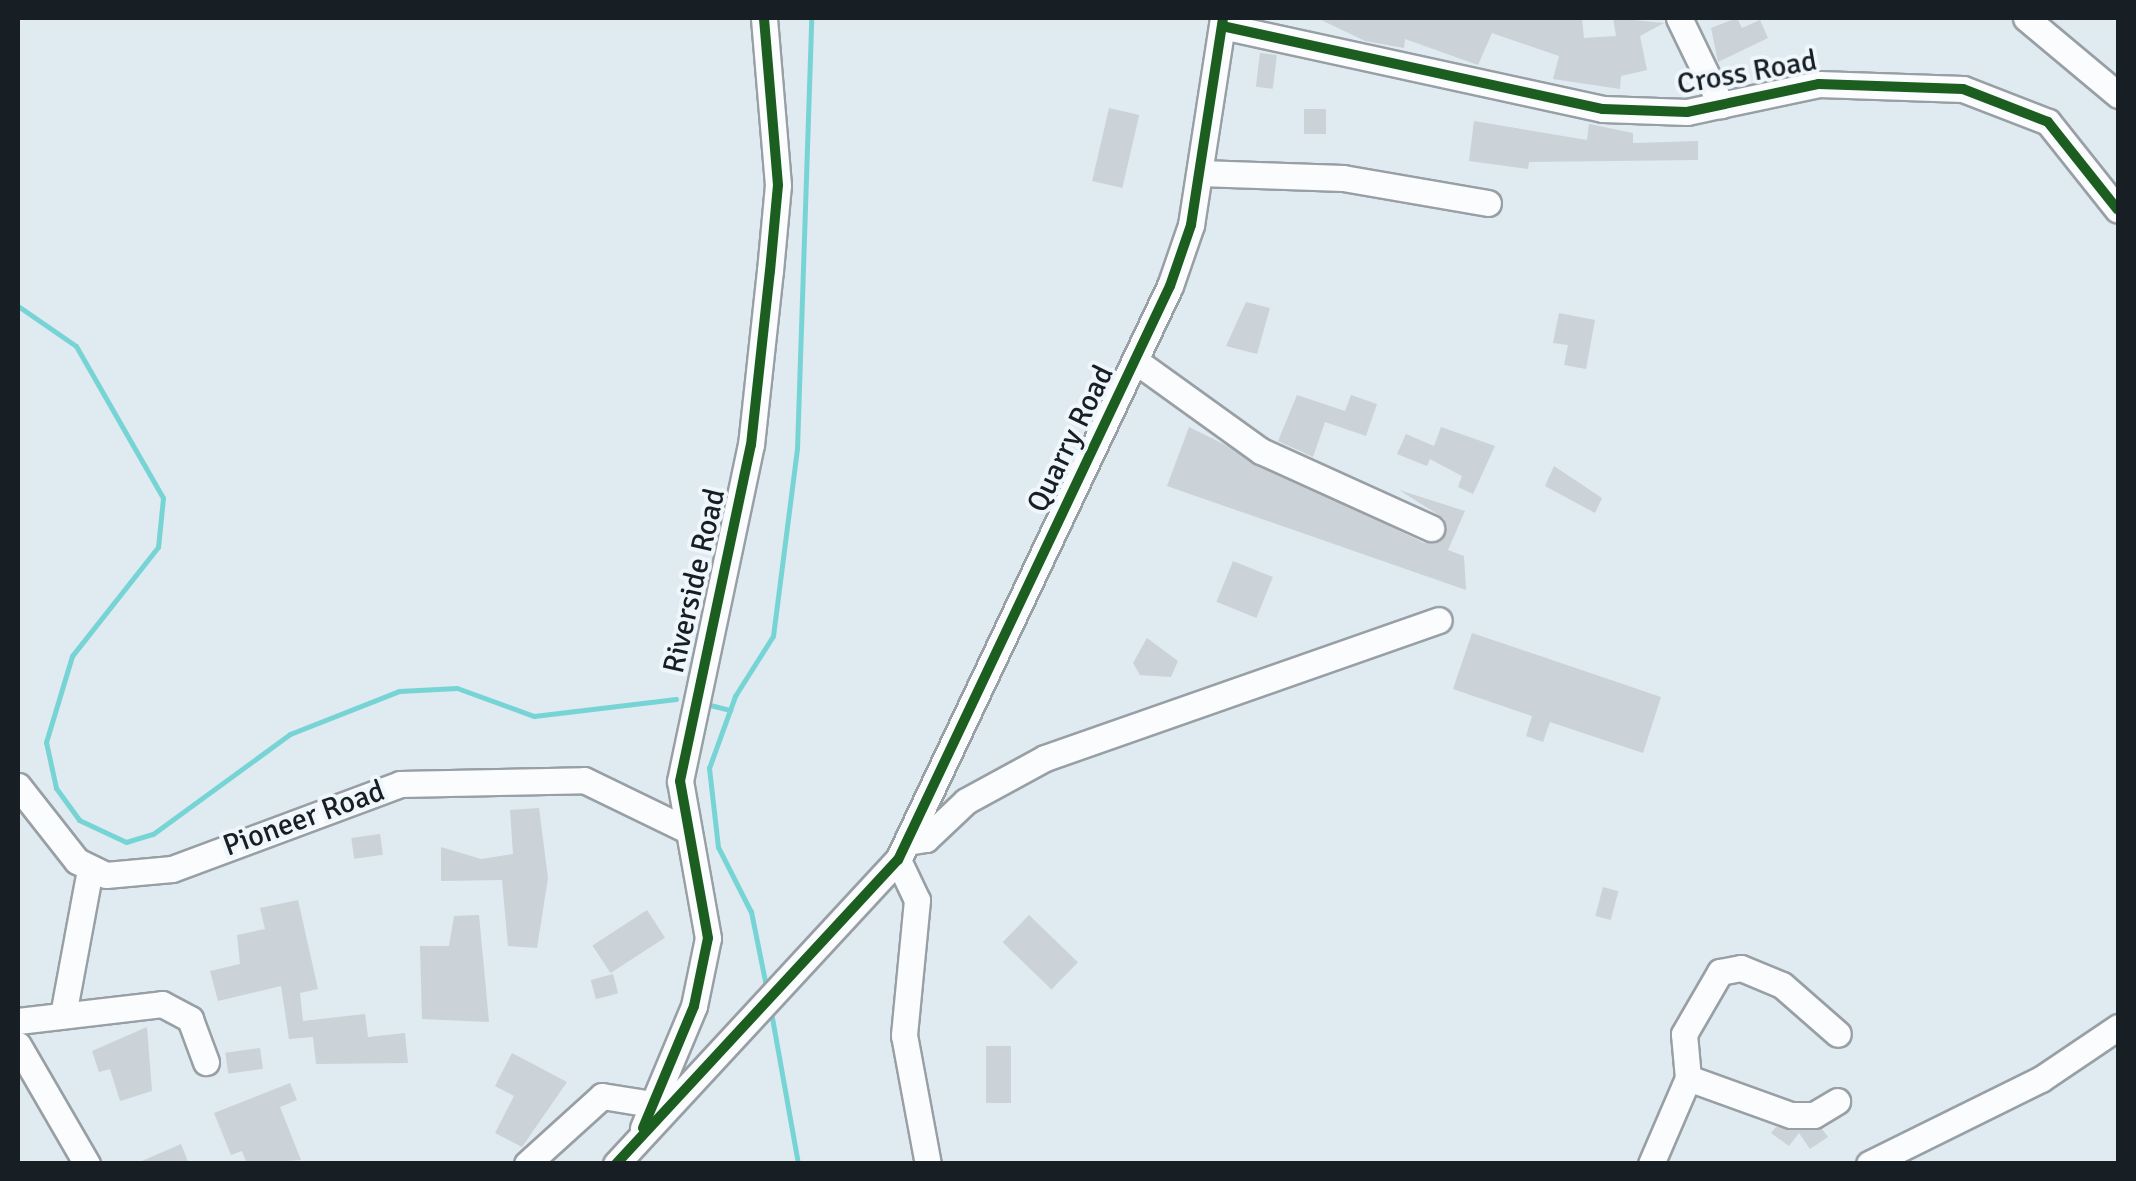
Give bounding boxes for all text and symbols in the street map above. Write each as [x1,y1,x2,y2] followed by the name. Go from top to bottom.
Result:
[1674,43,1820,103] street label: Cross Road
[1020,360,1122,518] street label: Quarry Road
[656,485,734,677] street label: Riverside Road
[218,773,390,865] street label: Pioneer Road

